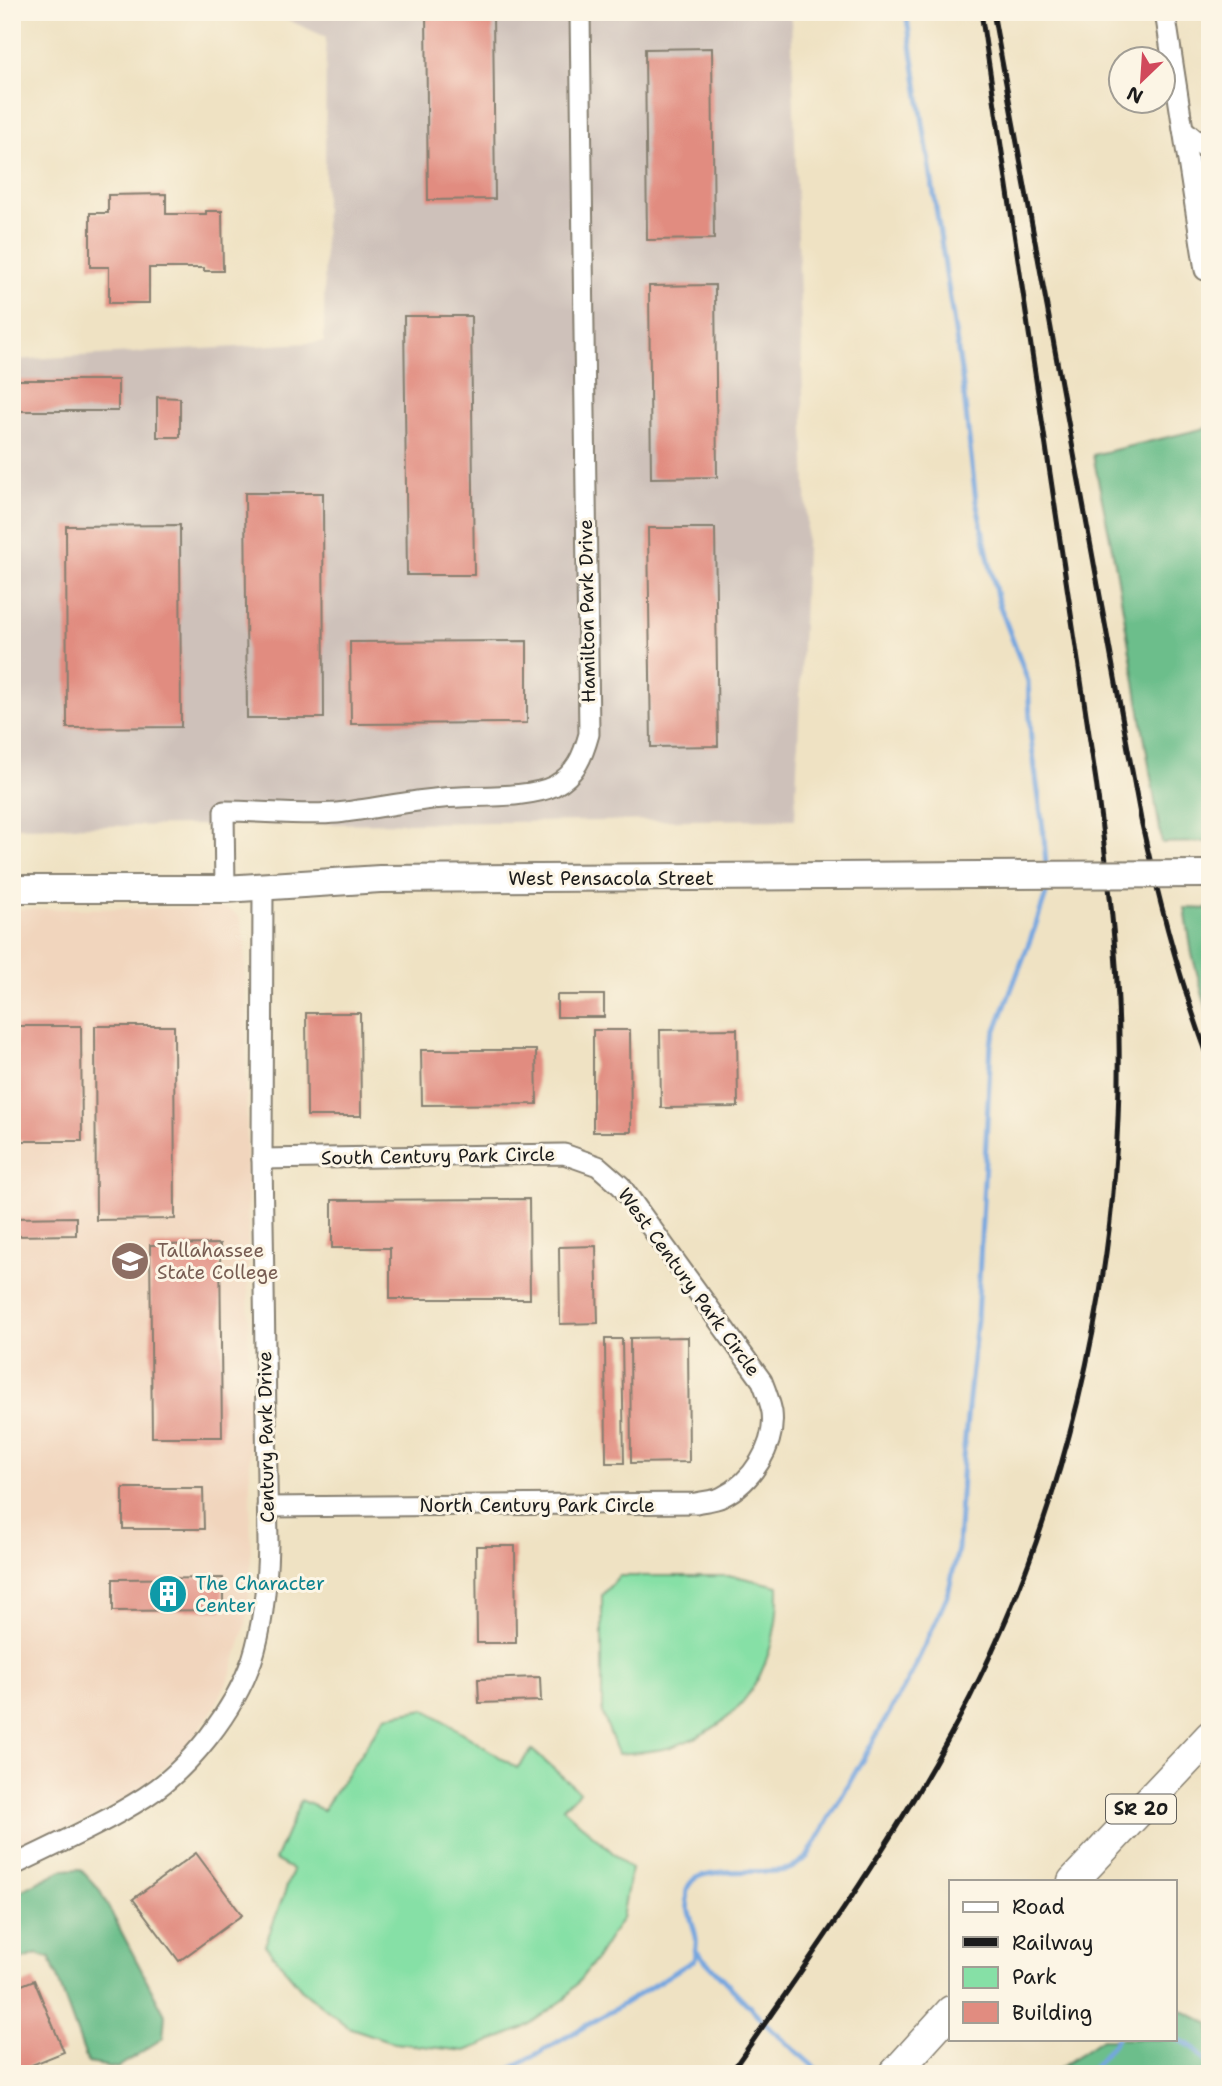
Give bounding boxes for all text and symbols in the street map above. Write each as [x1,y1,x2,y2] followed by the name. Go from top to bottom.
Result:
[1106,46,1176,116] north arrow
[1123,80,1147,109] text: N
[573,519,601,703] street label: Hamilton Park Drive
[508,866,714,891] street label: West Pensacola Street
[321,1141,555,1171] street label: South Century Park Circle
[612,1183,766,1381] street label: West Century Park Circle
[157,1238,279,1285] place label: Tallahassee State College
[109,1240,151,1282] school or university icon: Tallahassee State College
[252,1351,280,1523] street label: Century Park Drive
[419,1493,655,1518] street label: North Century Park Circle
[195,1571,325,1618] place label: The Character Center
[147,1573,189,1615] building icon: The Character Center
[1106,1795,1176,1824] road number: SR 20
[949,1880,1176,2040] legend
[1012,1893,1065,1921] text: Road
[1012,1929,1094,1957] text: Railway
[1012,1963,1057,1991] text: Park
[1012,1999,1092,2027] text: Building

